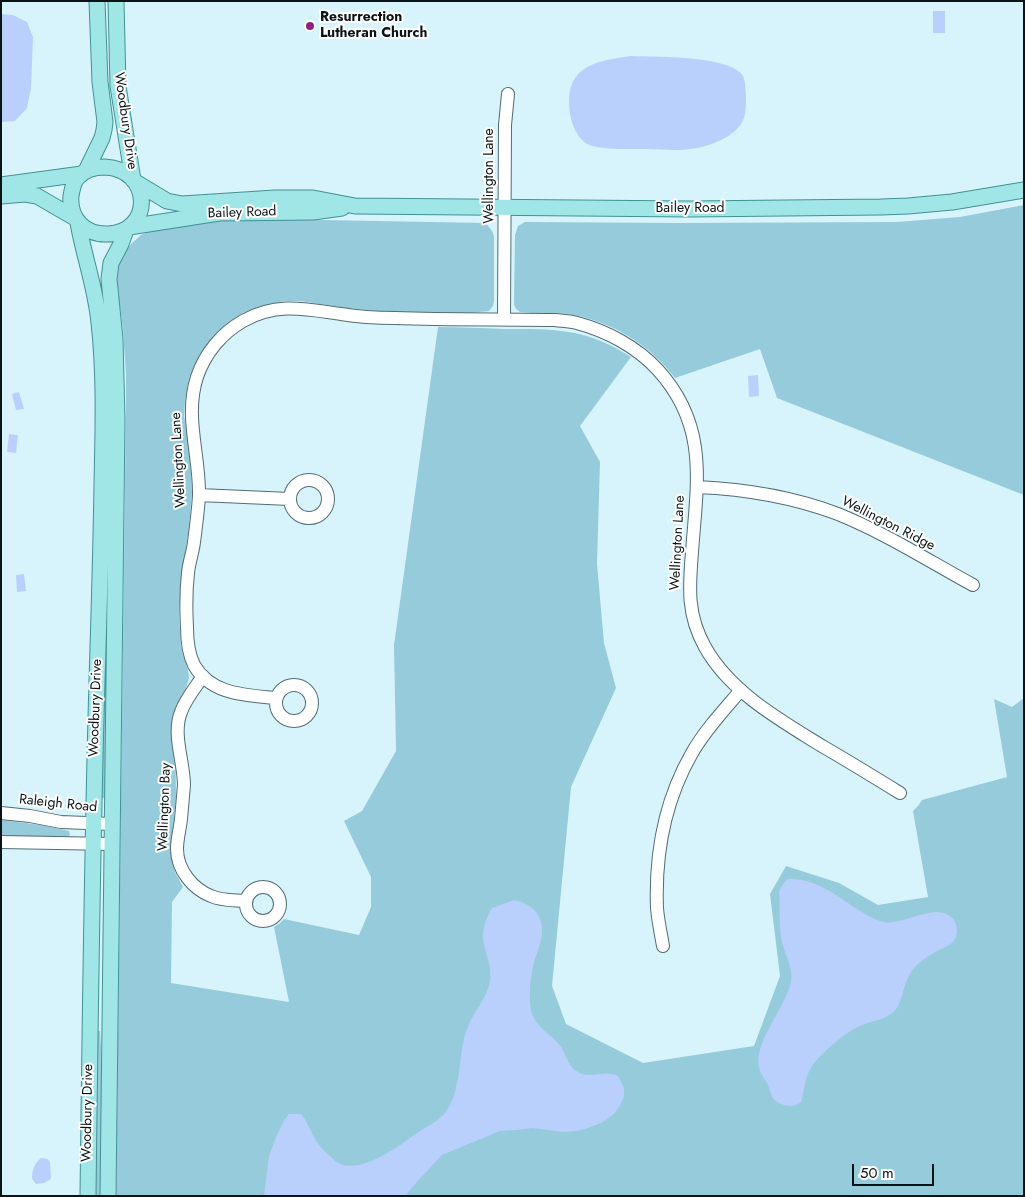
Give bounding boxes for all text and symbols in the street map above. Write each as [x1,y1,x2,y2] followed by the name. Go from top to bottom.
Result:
[320,10,427,42] place label: Resurrection Lutheran Church
[304,20,316,32] marker: Resurrection Lutheran Church
[110,71,140,171] street label: Woodbury Drive
[482,128,498,224] street label: Wellington Lane
[656,201,724,217] street label: Bailey Road
[207,203,277,223] street label: Bailey Road
[168,412,190,508] street label: Wellington Lane
[838,493,938,555] street label: Wellington Ridge
[667,495,689,591] street label: Wellington Lane
[86,659,106,757] street label: Woodbury Drive
[155,762,175,852] street label: Wellington Bay
[18,792,98,816] street label: Raleigh Road
[79,1064,97,1162] street label: Woodbury Drive
[855,1154,938,1186] scale bar
[860,1162,894,1184] text: 50 m

